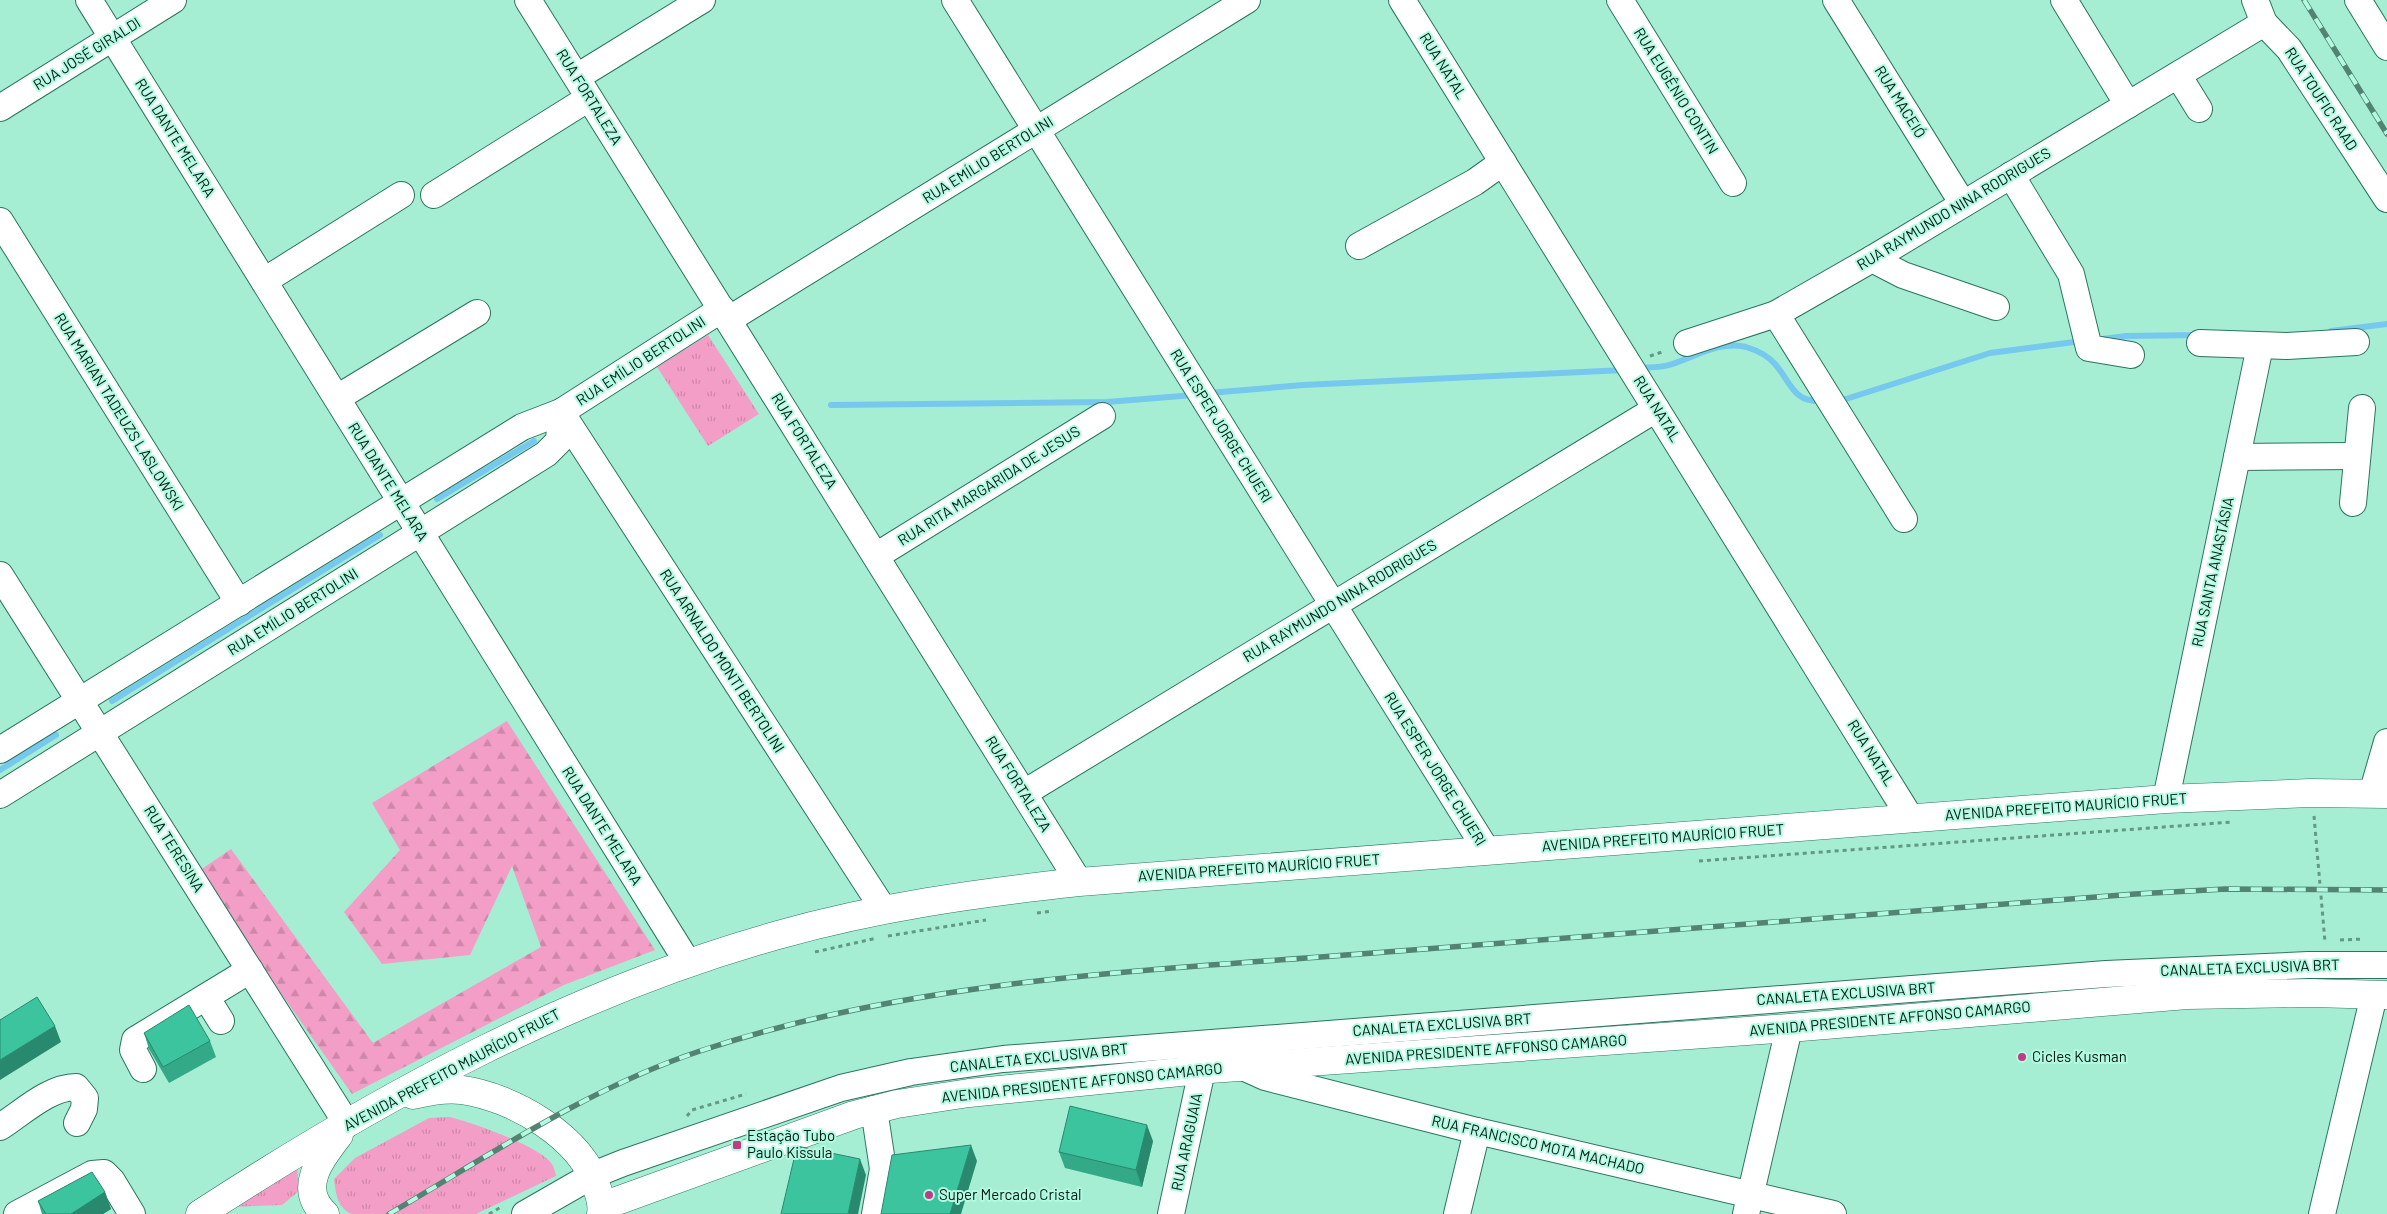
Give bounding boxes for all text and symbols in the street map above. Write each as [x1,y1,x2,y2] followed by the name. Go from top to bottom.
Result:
[30,13,143,93] street label: RUA JOSÉ GIRALDI
[1631,24,1723,157] street label: RUA EUGÊNIO CONTIN
[1416,29,1471,102] street label: RUA NATAL
[2282,43,2362,153] street label: RUA TOUFIC RAAD
[553,45,627,148] street label: RUA FORTALEZA
[1872,62,1930,141] street label: RUA MACEIÓ
[132,75,220,200] street label: RUA DANTE MELARA
[919,112,1056,207] street label: RUA EMÍLIO BERTOLINI
[1853,143,2054,273] street label: RUA RAYMUNDO NINA RODRIGUES
[51,309,188,514] street label: RUA MARIAN TADEUZS LASLOWSKI
[572,312,708,409] street label: RUA EMÍLIO BERTOLINI
[1167,345,1277,506] street label: RUA ESPER JORGE CHUERI
[1630,372,1685,445] street label: RUA NATAL
[768,389,842,492] street label: RUA FORTALEZA
[345,419,433,544] street label: RUA DANTE MELARA
[894,421,1083,549] street label: RUA RITA MARGARIDA DE JESUS
[2187,495,2237,648] street label: RUA SANTA ANASTÁSIA
[1239,535,1440,665] street label: RUA RAYMUNDO NINA RODRIGUES
[224,564,361,659] street label: RUA EMÍLIO BERTOLINI
[657,565,789,756] street label: RUA ARNALDO MONTI BERTOLINI
[1381,688,1491,849] street label: RUA ESPER JORGE CHUERI
[1844,716,1899,789] street label: RUA NATAL
[982,732,1056,835] street label: RUA FORTALEZA
[559,763,647,888] street label: RUA DANTE MELARA
[1944,789,2188,823] street label: AVENIDA PREFEITO MAURÍCIO FRUET
[141,802,209,895] street label: RUA TERESINA
[1541,820,1785,854] street label: AVENIDA PREFEITO MAURÍCIO FRUET
[1137,850,1381,884] street label: AVENIDA PREFEITO MAURÍCIO FRUET
[2160,955,2340,979] street label: CANALETA EXCLUSIVA BRT
[1756,978,1936,1008] street label: CANALETA EXCLUSIVA BRT
[1748,997,2031,1039] street label: AVENIDA PRESIDENTE AFFONSO CAMARGO
[340,1004,563,1134] street label: AVENIDA PREFEITO MAURÍCIO FRUET
[1352,1009,1532,1039] street label: CANALETA EXCLUSIVA BRT
[1344,1030,1627,1068] street label: AVENIDA PRESIDENTE AFFONSO CAMARGO
[949,1039,1129,1075] street label: CANALETA EXCLUSIVA BRT
[2032,1047,2127,1065] place label: Cicles Kusman
[2016,1051,2028,1063] marker: Cicles Kusman
[941,1058,1223,1106] street label: AVENIDA PRESIDENTE AFFONSO CAMARGO
[1167,1091,1205,1192] street label: RUA ARAGUAIA
[1430,1111,1646,1177] street label: RUA FRANCISCO MOTA MACHADO
[747,1126,835,1161] place label: Estação Tubo Paulo Kissula
[731,1139,743,1151] marker: Estação Tubo Paulo Kissula
[939,1185,1082,1203] place label: Super Mercado Cristal
[923,1189,935,1201] marker: Super Mercado Cristal

